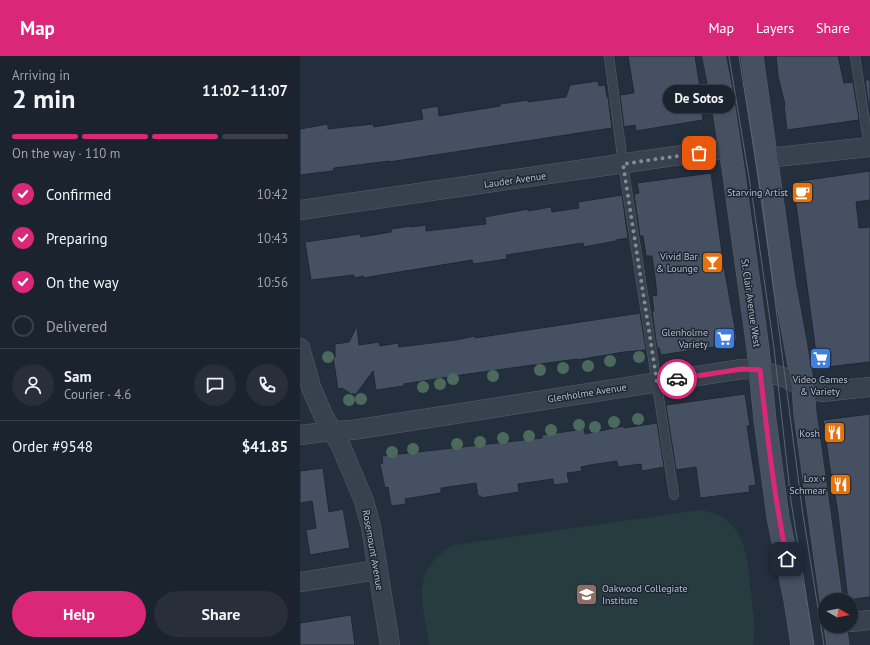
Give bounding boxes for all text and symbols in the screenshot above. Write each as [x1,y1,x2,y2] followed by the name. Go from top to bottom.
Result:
[20,16,55,40] text: Map
[708,19,734,37] text: Map
[756,19,794,37] text: Layers
[816,19,850,37] text: Share
[12,67,70,84] text: Arriving in
[202,81,288,100] text: 11:02–11:07
[12,82,75,115] text: 2 min
[663,85,735,113] callout: De Sotos
[674,90,724,107] text: De Sotos
[682,136,716,170] pin
[688,142,710,164] icon: bag
[12,145,120,162] text: On the way · 110 m
[483,169,547,191] street label: Lauder Avenue
[790,179,816,205] cafe icon: Starving Artist
[12,183,34,205] icon: check
[46,185,111,204] text: Confirmed
[257,186,288,203] text: 10:42
[727,186,789,199] place label: Starving Artist
[12,227,34,249] icon: check
[46,229,108,248] text: Preparing
[257,230,288,247] text: 10:43
[700,249,726,275] bar icon: Vivid Bar & Lounge
[656,250,699,275] place label: Vivid Bar & Lounge
[738,258,764,349] street label: St. Clair Avenue West
[12,271,34,293] icon: check
[46,273,119,292] text: On the way
[257,274,288,291] text: 10:56
[46,317,107,336] text: Delivered
[711,325,737,351] supermarket icon: Glenholme Variety
[661,326,708,351] place label: Glenholme Variety
[807,346,833,372] supermarket icon: Video Games & Variety
[657,359,697,399] courier
[12,364,54,406] button: person
[194,364,236,406] button: chat
[246,364,288,406] button: phone
[64,367,91,386] text: Sam
[666,368,688,390] icon: car
[791,373,848,398] place label: Video Games & Variety
[546,380,628,406] street label: Glenholme Avenue
[64,386,131,403] text: Courier · 4.6
[822,420,848,446] restaurant icon: Kosh
[799,427,820,440] place label: Kosh
[12,437,93,456] text: Order #9548
[242,437,288,456] text: $41.85
[828,471,854,497] restaurant icon: Lox + Schmear
[789,472,827,497] place label: Lox + Schmear
[360,509,386,591] street label: Rosemount Avenue
[770,542,804,576] pin
[776,548,798,570] icon: home
[573,581,599,607] school or university icon: Oakwood Collegiate Institute
[602,582,688,607] place label: Oakwood Collegiate Institute
[12,591,146,637] button: Help
[154,591,288,637] button: Share
[818,593,858,633] north arrow
[818,593,858,633] map controls

